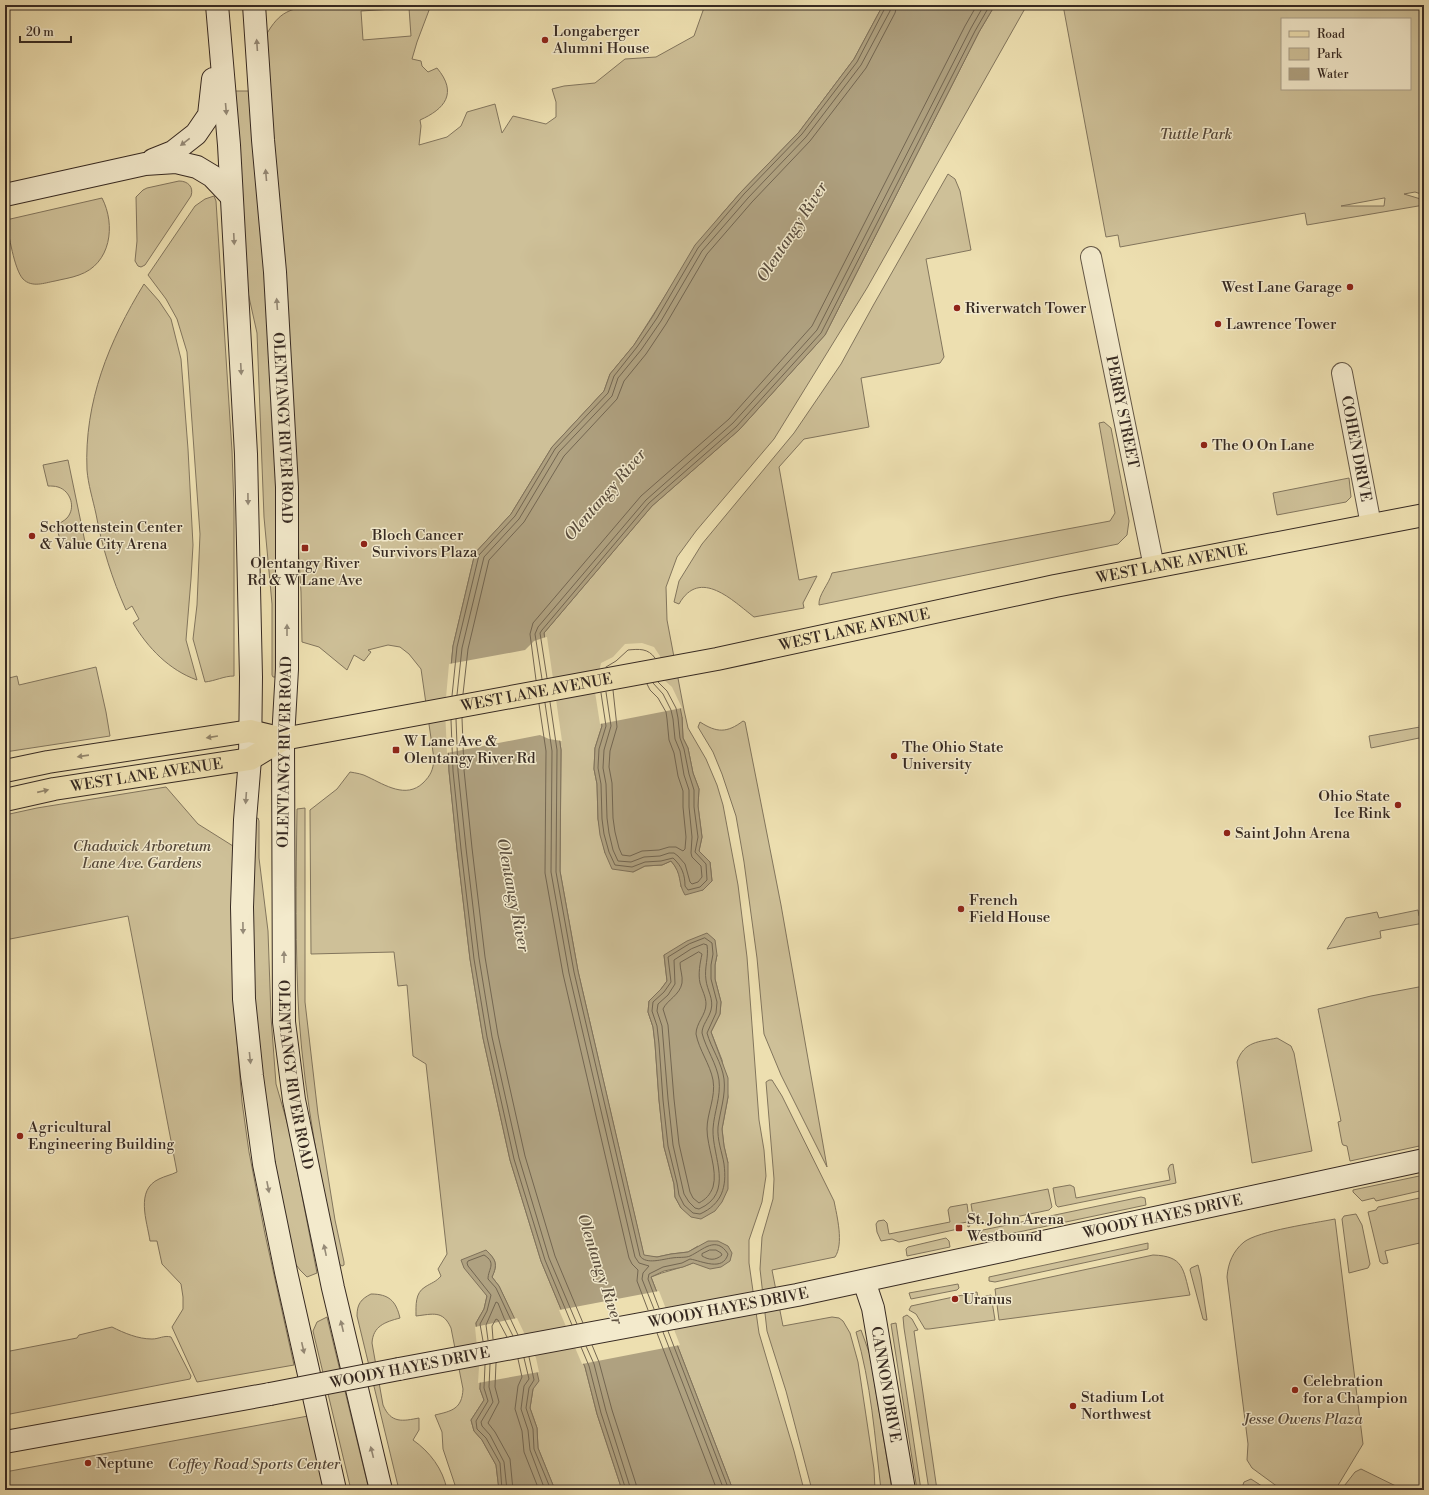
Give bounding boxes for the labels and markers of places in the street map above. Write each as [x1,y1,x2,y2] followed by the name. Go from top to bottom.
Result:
[552,22,650,58] place label: Longaberger Alumni House
[540,35,550,45] marker: Longaberger Alumni House
[1221,278,1342,297] place label: West Lane Garage
[1345,282,1355,292] marker: West Lane Garage
[965,299,1087,318] place label: Riverwatch Tower
[952,303,962,313] marker: Riverwatch Tower
[1226,315,1337,334] place label: Lawrence Tower
[1213,319,1223,329] marker: Lawrence Tower
[1212,436,1315,455] place label: The O On Lane
[1199,440,1209,450] marker: The O On Lane
[40,518,183,554] place label: Schottenstein Center & Value City Arena
[371,526,478,562] place label: Bloch Cancer Survivors Plaza
[27,531,37,541] marker: Schottenstein Center & Value City Arena
[359,539,369,549] marker: Bloch Cancer Survivors Plaza
[300,543,310,553] marker: Olentangy River Rd & W Lane Ave
[247,554,363,590] place label: Olentangy River Rd & W Lane Ave
[403,732,536,768] place label: W Lane Ave & Olentangy River Rd
[902,738,1004,774] place label: The Ohio State University
[391,745,401,755] marker: W Lane Ave & Olentangy River Rd
[889,751,899,761] marker: The Ohio State University
[1318,787,1391,823] place label: Ohio State Ice Rink
[1393,800,1403,810] marker: Ohio State Ice Rink
[1235,824,1350,843] place label: Saint John Arena
[1222,828,1232,838] marker: Saint John Arena
[969,891,1050,927] place label: French Field House
[956,904,966,914] marker: French Field House
[27,1118,175,1154] place label: Agricultural Engineering Building
[15,1131,25,1141] marker: Agricultural Engineering Building
[966,1210,1064,1246] place label: St. John Arena Westbound
[954,1223,964,1233] marker: St. John Arena Westbound
[963,1290,1012,1309] place label: Uranus
[950,1294,960,1304] marker: Uranus
[1303,1372,1408,1408] place label: Celebration for a Champion
[1290,1385,1300,1395] marker: Celebration for a Champion
[1081,1388,1165,1424] place label: Stadium Lot Northwest
[1068,1401,1078,1411] marker: Stadium Lot Northwest
[96,1454,154,1473] place label: Neptune
[83,1458,93,1468] marker: Neptune

